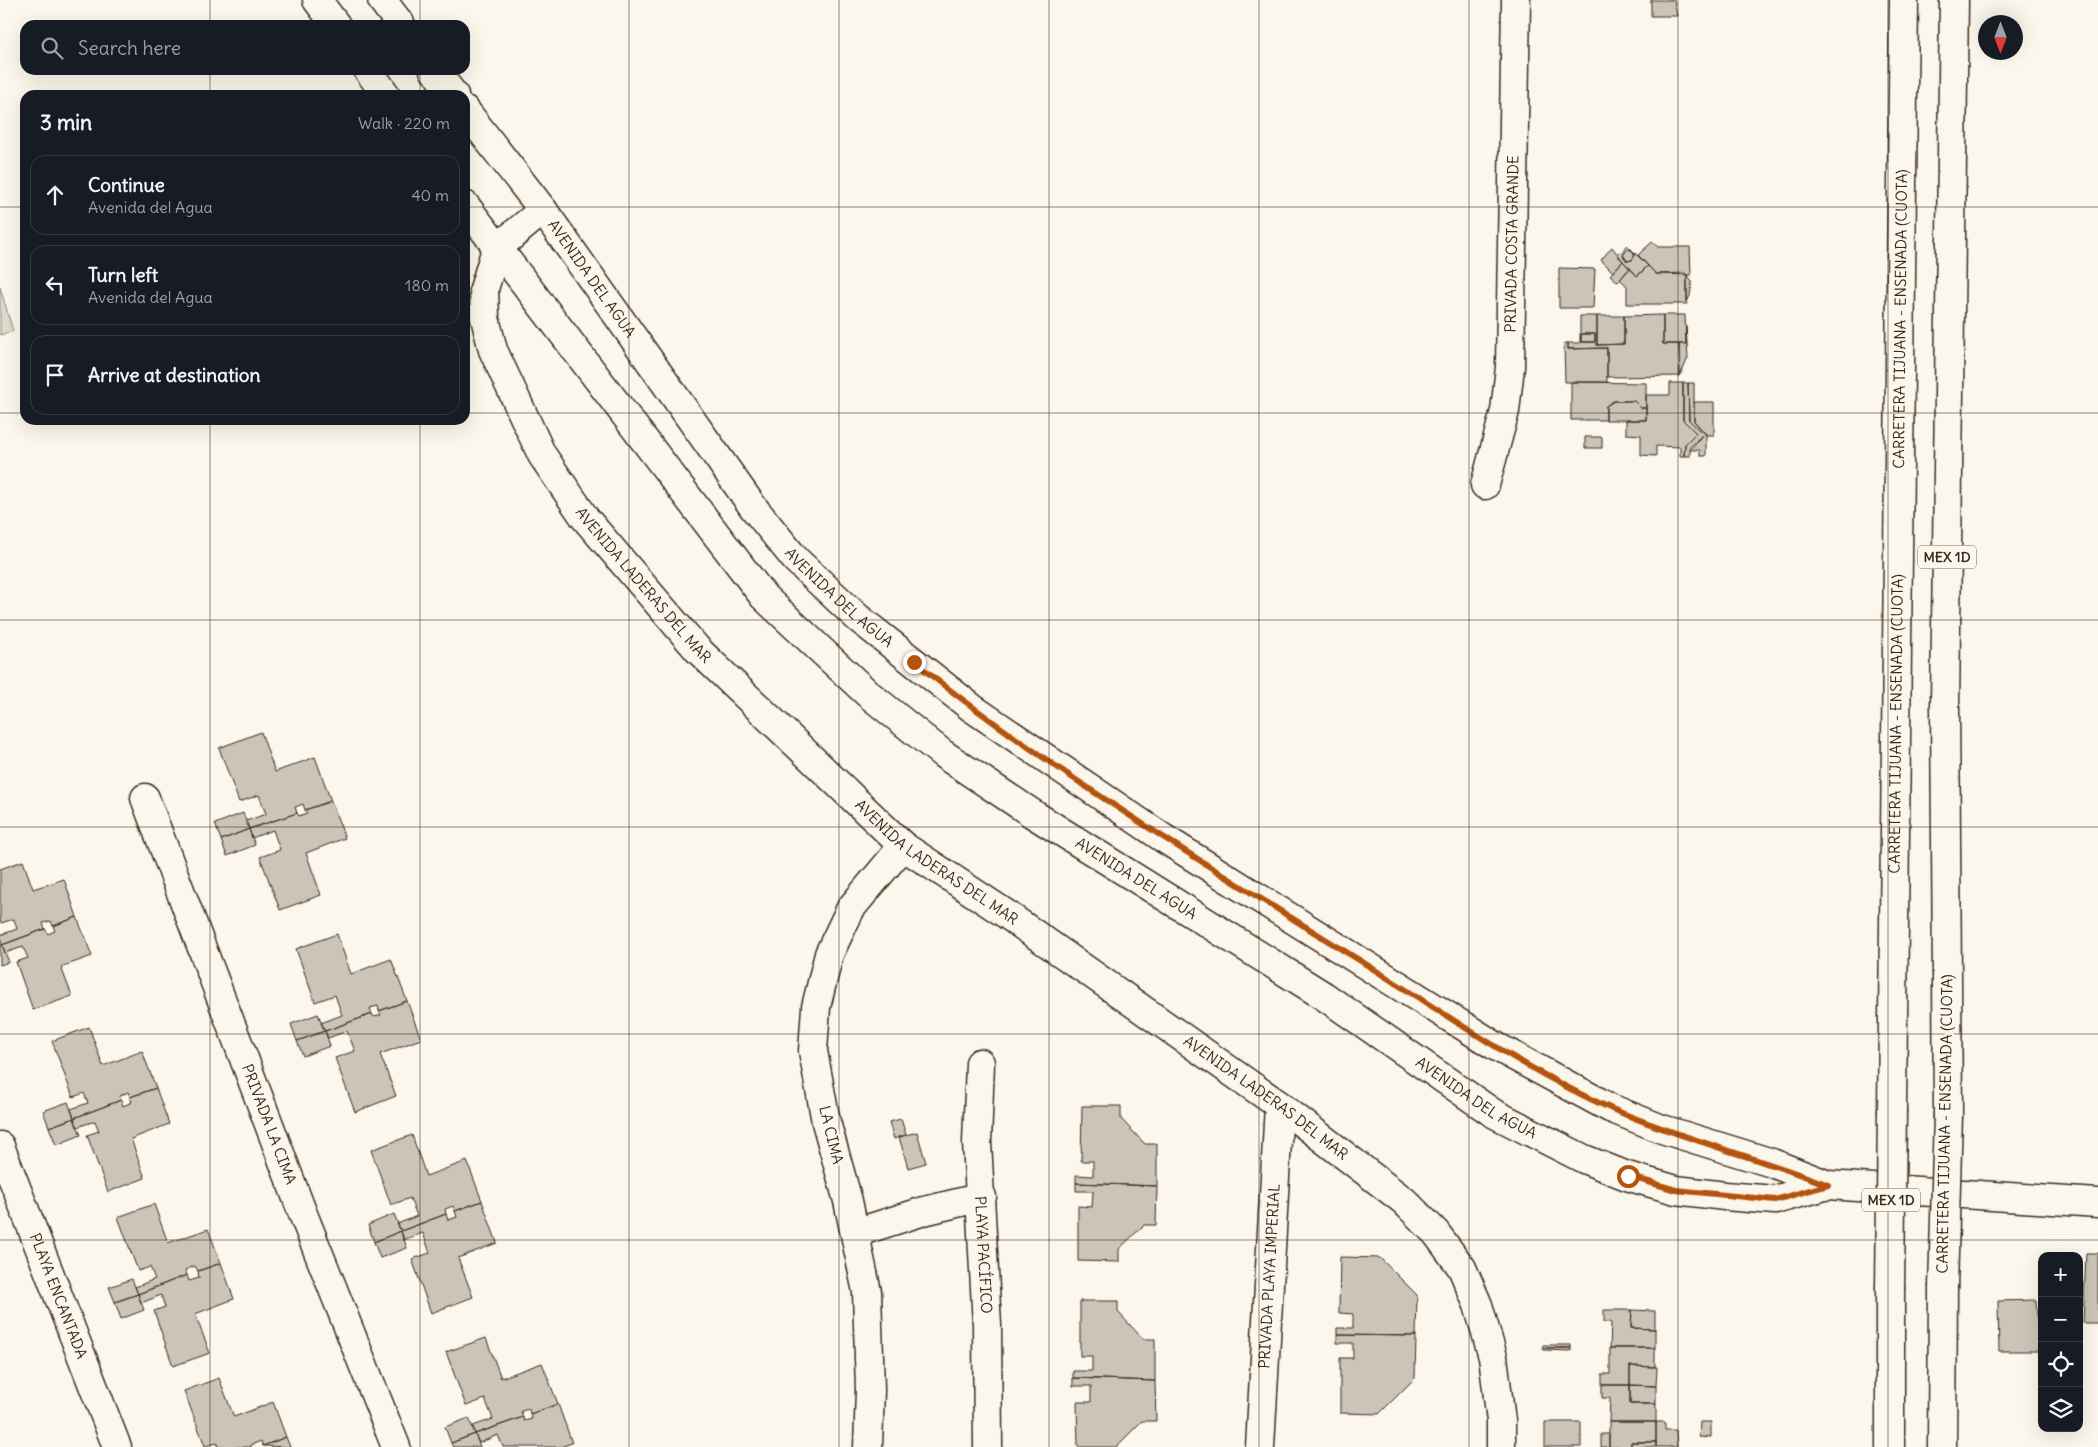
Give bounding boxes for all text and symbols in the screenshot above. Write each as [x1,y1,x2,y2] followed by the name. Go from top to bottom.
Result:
[1978,15,2023,60] north arrow
[20,20,470,75] search box
[38,34,66,62] icon: search
[78,36,181,60] text: Search here
[40,109,92,136] text: 3 min
[358,113,450,133] text: Walk · 220 m
[1501,155,1522,333] street label: PRIVADA COSTA GRANDE
[1889,169,1911,469] street label: CARRETERA TIJUANA - ENSENADA (CUOTA)
[88,173,165,197] text: Continue
[41,181,69,209] icon: ahead
[411,185,449,205] text: 40 m
[88,197,213,217] text: Avenida del Agua
[544,216,640,341] street label: AVENIDA DEL AGUA
[88,263,158,287] text: Turn left
[41,271,69,299] icon: left
[405,275,449,295] text: 180 m
[88,287,213,307] text: Avenida del Agua
[41,361,69,389] icon: arrive
[88,363,261,387] text: Arrive at destination
[572,504,716,667] street label: AVENIDA LADERAS DEL MAR
[781,544,898,651] street label: AVENIDA DEL AGUA
[1918,546,1976,568] road number: MEX 1D
[1885,574,1907,874] street label: CARRETERA TIJUANA - ENSENADA (CUOTA)
[903,651,926,674] route end
[851,795,1023,929] street label: AVENIDA LADERAS DEL MAR
[1072,833,1201,923] street label: AVENIDA DEL AGUA
[1932,974,1957,1274] street label: CARRETERA TIJUANA - ENSENADA (CUOTA)
[1180,1031,1353,1164] street label: AVENIDA LADERAS DEL MAR
[1412,1052,1540,1143] street label: AVENIDA DEL AGUA
[238,1061,301,1187] street label: PRIVADA LA CIMA
[815,1104,848,1166] street label: LA CIMA
[1617,1165,1640,1188] route start
[1254,1183,1284,1369] street label: PRIVADA PLAYA IMPERIAL
[1862,1188,1920,1212] road number: MEX 1D
[971,1195,996,1314] street label: PLAYA PACÍFICO
[26,1230,92,1362] street label: PLAYA ENCANTADA
[2038,1252,2083,1432] map controls
[2038,1252,2083,1297] button: +
[2038,1297,2083,1342] button: −
[2038,1342,2083,1387] button: locate
[2038,1387,2083,1432] button: layers

